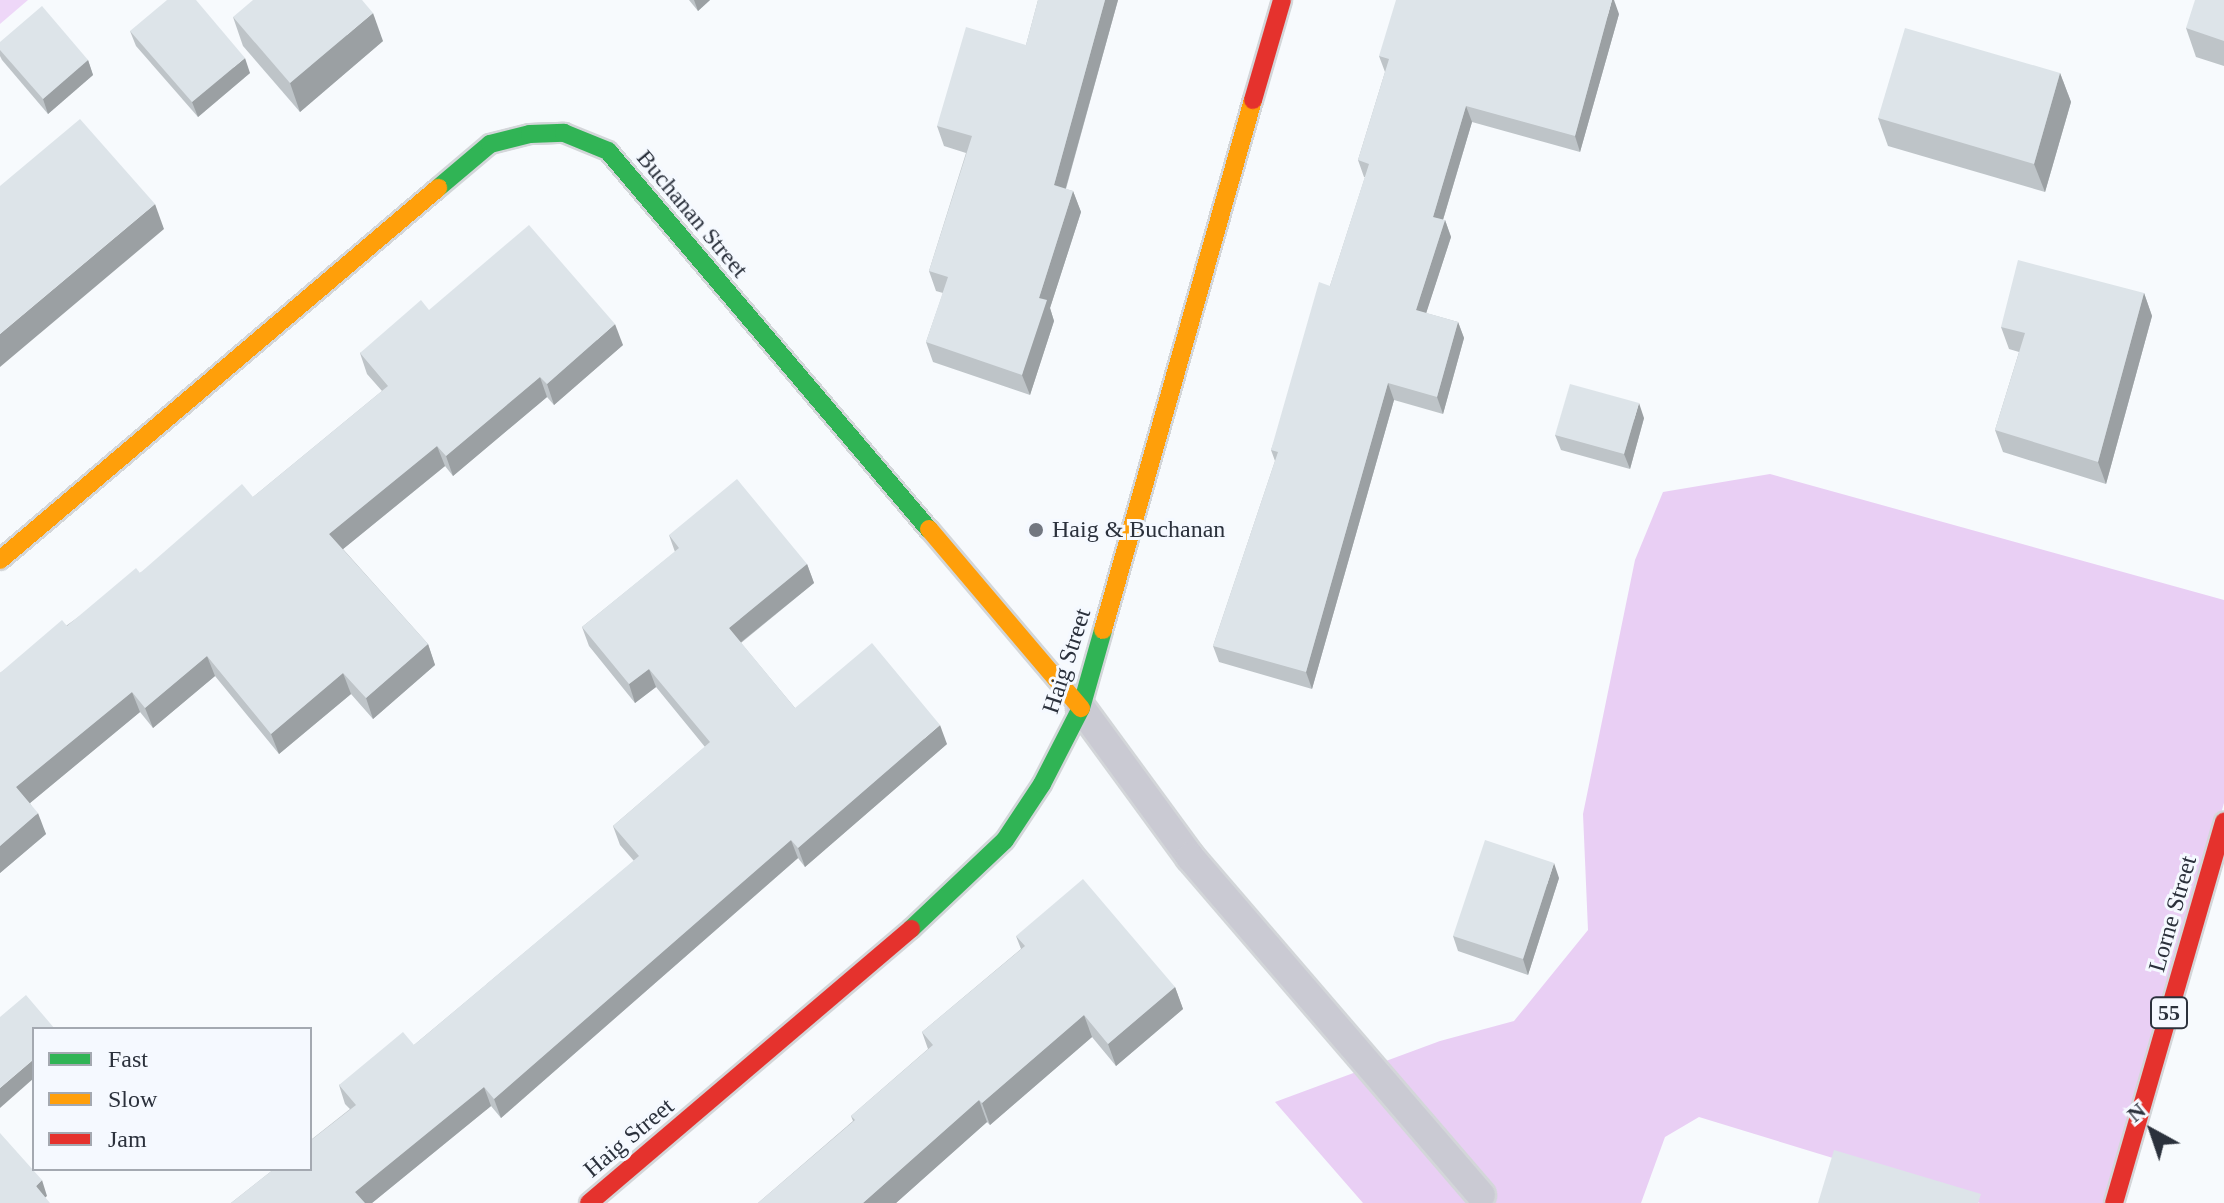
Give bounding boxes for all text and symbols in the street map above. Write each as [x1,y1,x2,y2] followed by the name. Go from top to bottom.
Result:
[630,144,754,284] street label: Buchanan Street
[1052,516,1225,544] place label: Haig & Buchanan
[1027,521,1045,539] marker: Haig & Buchanan
[1037,605,1097,717] street label: Haig Street
[2143,853,2203,975] street label: Lorne Street
[2149,995,2189,1031] road number: 55
[32,1027,312,1171] legend
[108,1046,148,1072] text: Fast
[108,1086,157,1112] text: Slow
[2112,1091,2192,1171] north arrow
[578,1092,680,1184] street label: Haig Street
[2122,1098,2150,1127] text: N
[108,1126,147,1152] text: Jam

